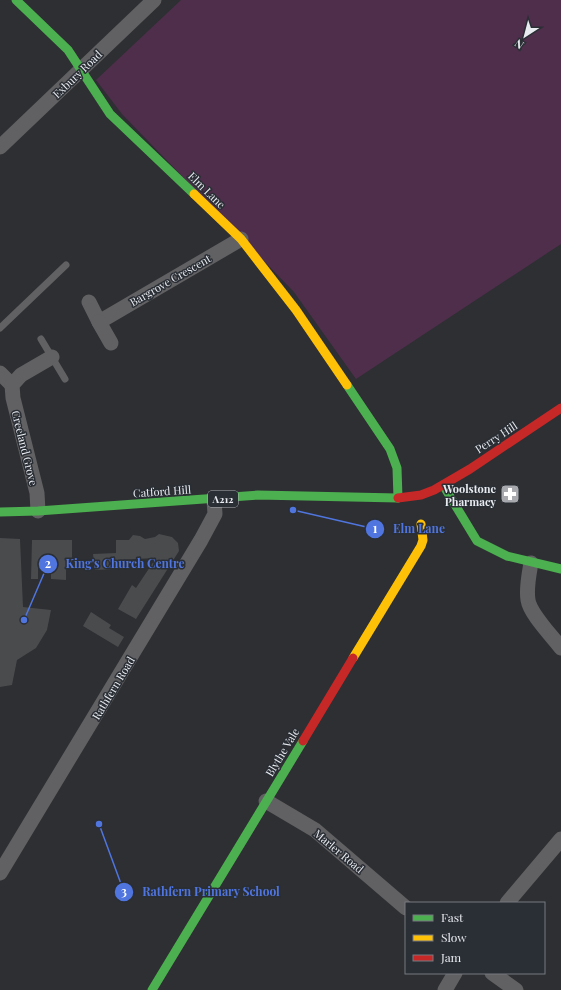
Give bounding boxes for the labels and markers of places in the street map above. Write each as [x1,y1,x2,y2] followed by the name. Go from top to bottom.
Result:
[442,481,496,509] place label: Woolstone Pharmacy
[499,483,521,505] pharmacy icon: Woolstone Pharmacy
[365,517,453,541] callout: Elm Lane
[38,552,193,576] callout: King's Church Centre
[114,880,288,904] callout: Rathfern Primary School

